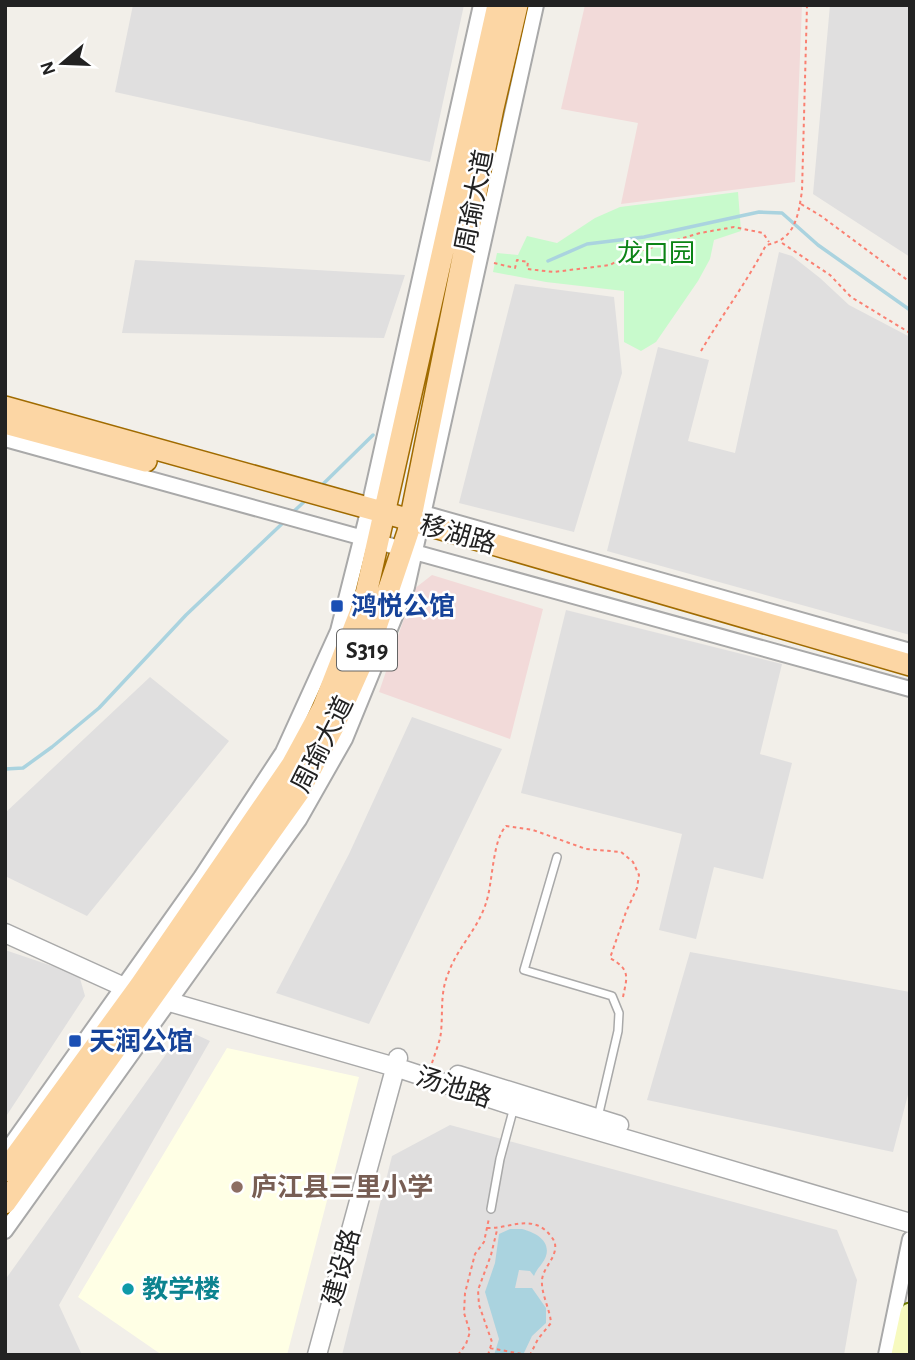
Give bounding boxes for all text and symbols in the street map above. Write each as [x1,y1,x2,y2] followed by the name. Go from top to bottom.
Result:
[28,28,98,98] north arrow
[37,59,59,77] text: N
[450,147,498,255] street label: 周瑜大道
[617,239,695,267] park label: 龙口园
[417,511,499,558] street label: 移湖路
[351,592,455,620] place label: 鸿悦公馆
[329,598,345,614] marker: 鸿悦公馆
[337,630,397,670] road number: S319
[286,691,358,797] street label: 周瑜大道
[89,1027,193,1055] place label: 天润公馆
[67,1033,83,1049] marker: 天润公馆
[413,1063,495,1112] street label: 汤池路
[251,1173,433,1201] place label: 庐江县三里小学
[229,1179,245,1195] marker: 庐江县三里小学
[318,1226,365,1308] street label: 建设路
[142,1275,220,1303] place label: 教学楼
[120,1281,136,1297] marker: 教学楼

